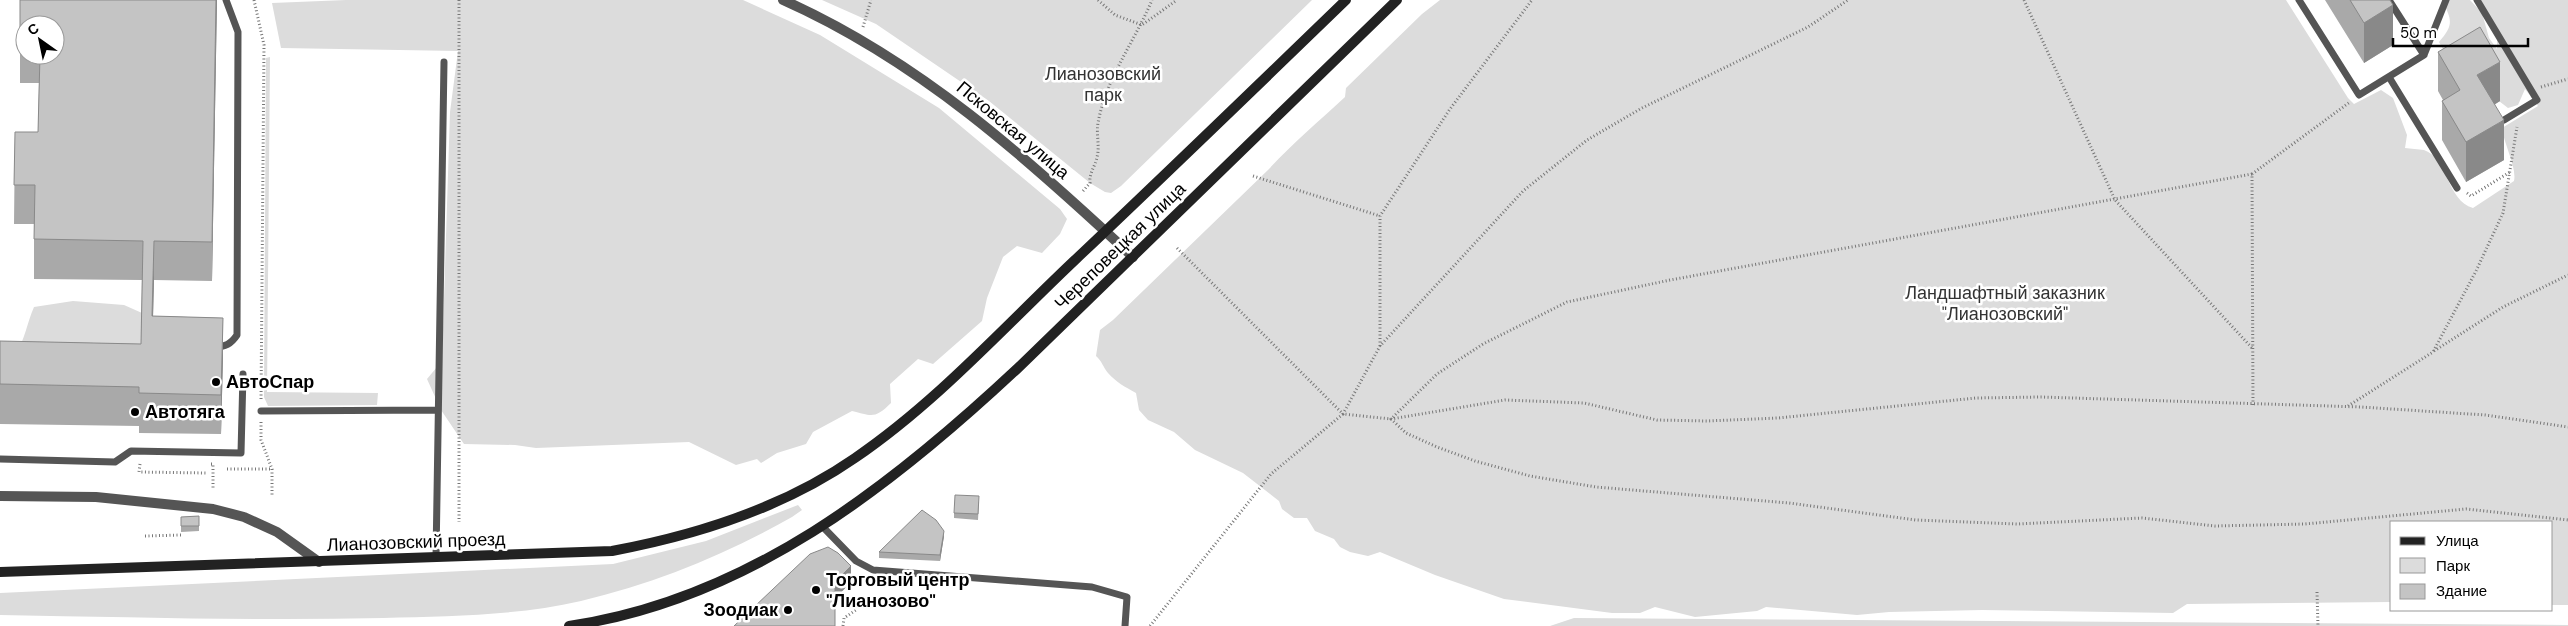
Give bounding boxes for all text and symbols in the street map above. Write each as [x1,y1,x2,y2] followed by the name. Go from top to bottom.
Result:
[15,15,65,65] north arrow
[2393,15,2528,47] scale bar
[24,19,42,39] text: С
[2400,23,2437,43] text: 50 m
[1045,62,1161,107] park label: Лианозовский парк
[951,76,1075,185] street label: Псковская улица
[1049,176,1192,315] street label: Череповецкая улица
[1905,281,2105,326] park label: Ландшафтный заказник "Лианозовский"
[226,370,314,394] place label: АвтоСпар
[210,376,222,388] marker: АвтоСпар
[145,400,226,424] place label: Автотяга
[129,406,141,418] marker: Автотяга
[2390,521,2553,611] legend
[326,527,506,557] street label: Лианозовский проезд
[2436,531,2479,551] text: Улица
[2436,556,2470,576] text: Парк
[826,568,970,613] place label: Торговый центр "Лианозово"
[2436,581,2487,601] text: Здание
[810,584,822,596] marker: Торговый центр "Лианозово"
[703,598,779,622] place label: Зоодиак
[782,604,794,616] marker: Зоодиак

